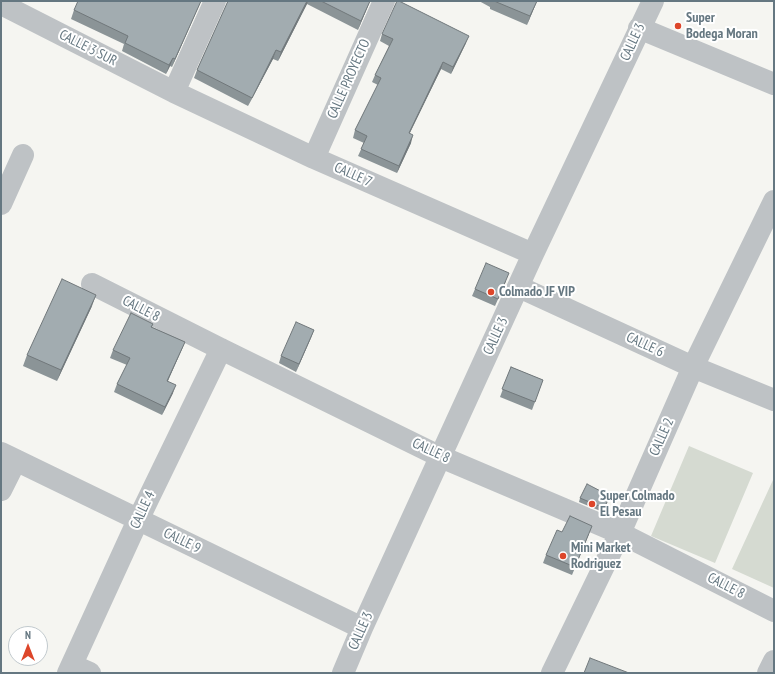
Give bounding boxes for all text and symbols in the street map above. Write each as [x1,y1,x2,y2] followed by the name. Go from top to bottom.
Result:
[686,10,758,42] place label: Super Bodega Moran
[617,21,649,63] street label: CALLE 3
[673,21,683,31] marker: Super Bodega Moran
[56,26,120,70] street label: CALLE 3 SUR
[324,37,374,121] street label: CALLE PROYECTO
[332,159,374,191] street label: CALLE 7
[499,284,575,300] place label: Colmado JF VIP
[486,287,496,297] marker: Colmado JF VIP
[120,293,162,325] street label: CALLE 8
[480,315,512,357] street label: CALLE 3
[624,329,666,361] street label: CALLE 6
[646,416,678,458] street label: CALLE 2
[410,435,452,467] street label: CALLE 8
[600,488,675,520] place label: Super Colmado El Pesau
[127,489,159,531] street label: CALLE 4
[587,499,597,509] marker: Super Colmado El Pesau
[161,525,203,557] street label: CALLE 9
[571,540,631,572] place label: Mini Market Rodriguez
[558,551,568,561] marker: Mini Market Rodriguez
[705,570,747,602] street label: CALLE 8
[345,610,377,652] street label: CALLE 3
[8,626,48,666] north arrow
[25,628,31,642] text: N

